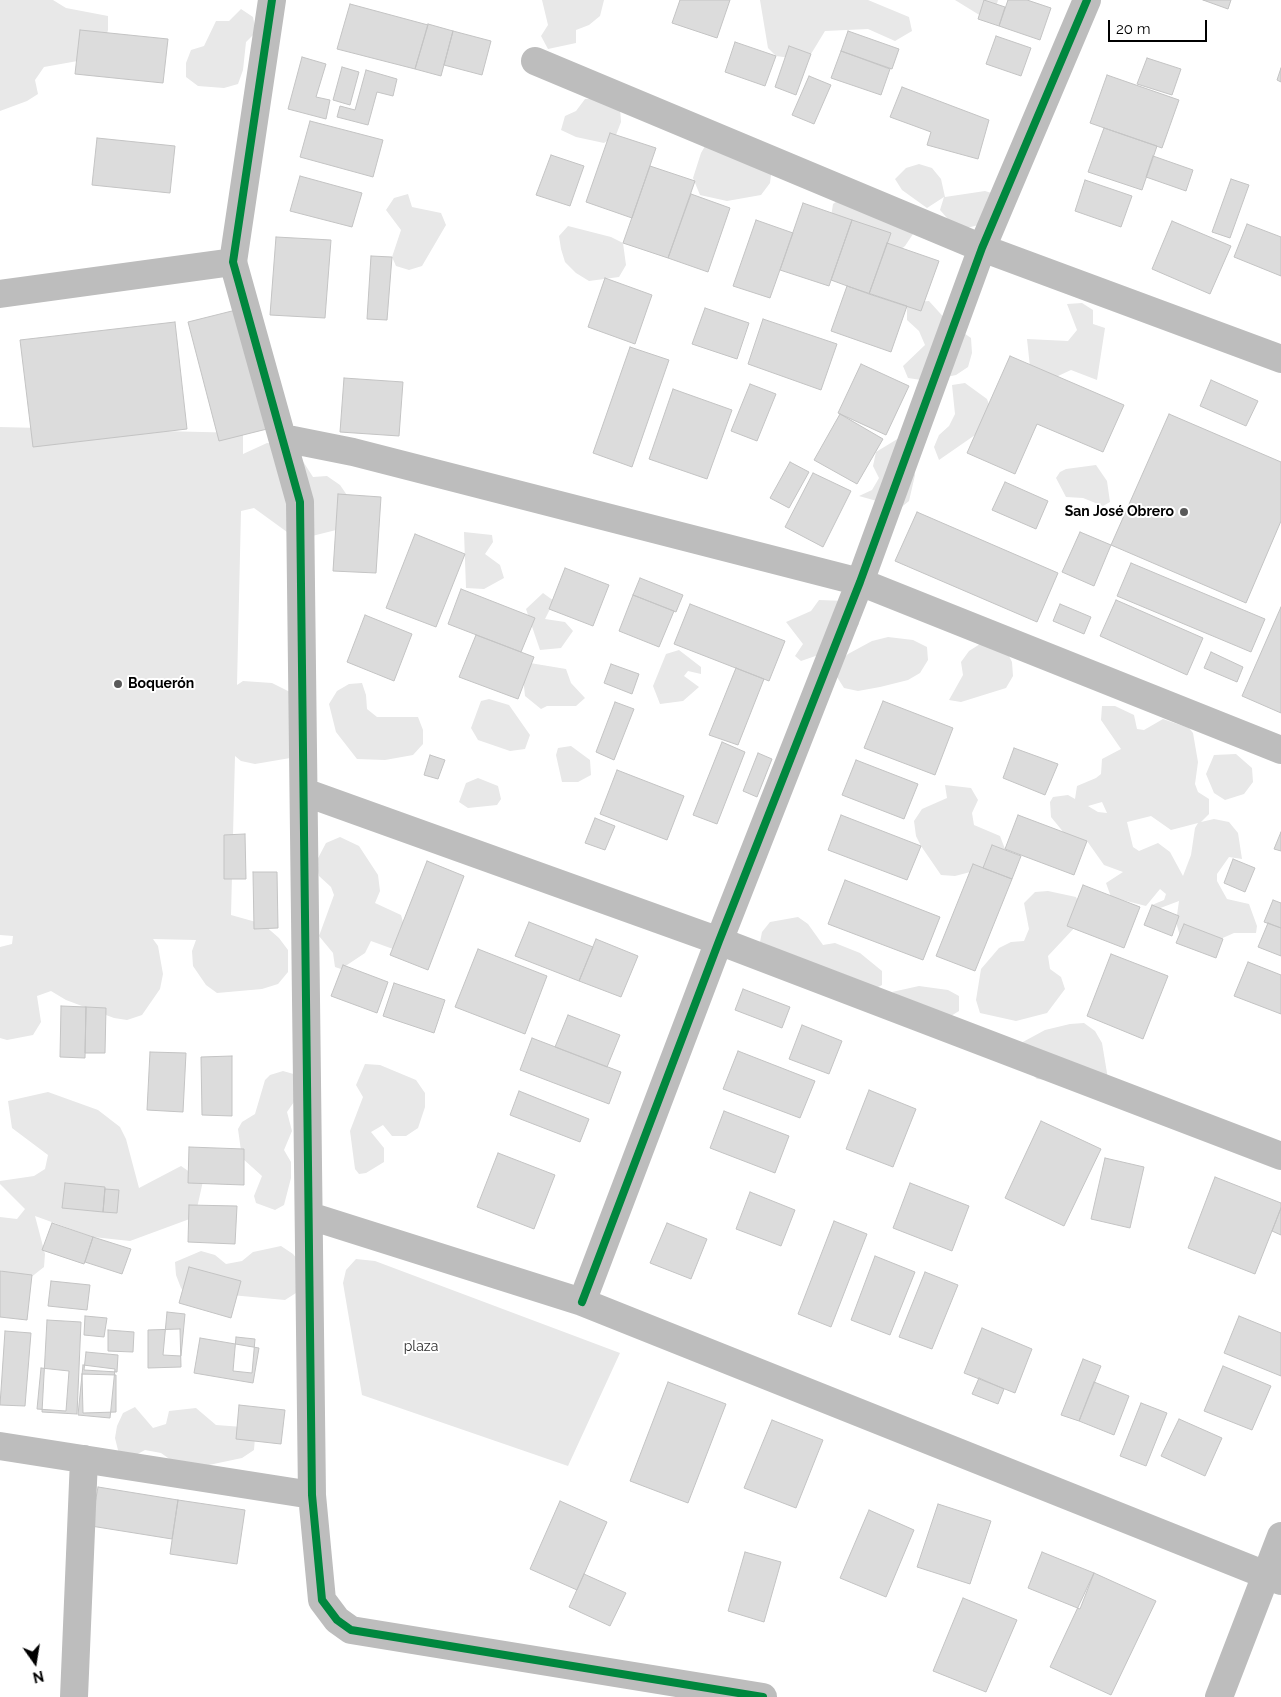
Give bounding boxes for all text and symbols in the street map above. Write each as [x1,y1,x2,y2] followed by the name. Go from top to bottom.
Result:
[1111,10,1210,42] scale bar
[1116,20,1151,38] text: 20 m
[1065,504,1174,520] place label: San José Obrero
[1178,506,1190,518] marker: San José Obrero
[128,676,194,692] place label: Boquerón
[112,678,124,690] marker: Boquerón
[404,1339,438,1355] park label: plaza
[10,1637,60,1687] north arrow
[31,1668,45,1686] text: N

